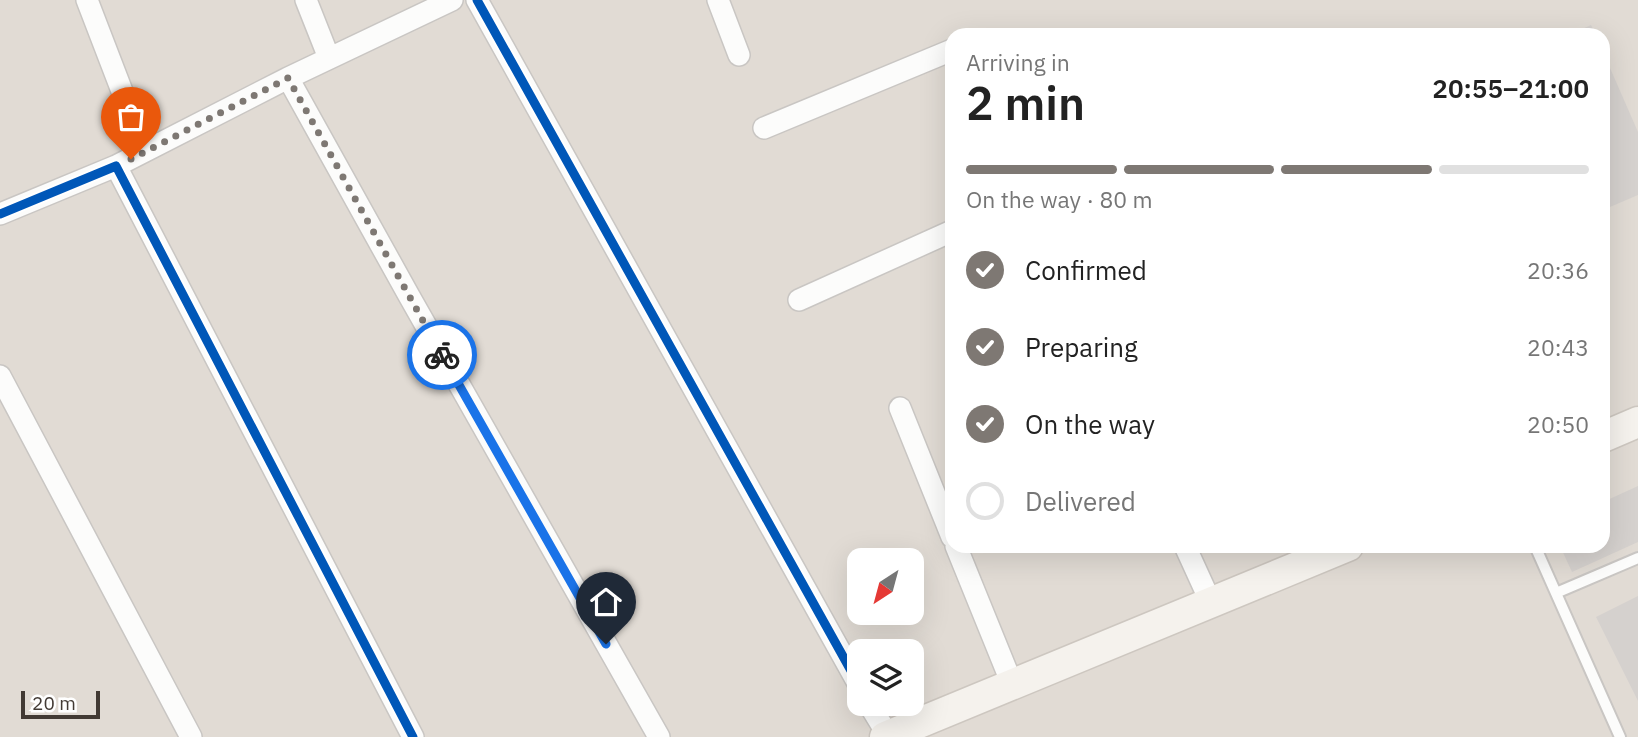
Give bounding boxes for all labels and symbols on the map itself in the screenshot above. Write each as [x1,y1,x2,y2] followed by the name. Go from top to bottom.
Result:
[101,87,161,159] pin
[407,320,477,390] courier
[847,548,924,625] north arrow
[576,572,636,644] pin
[21,688,100,720] scale bar

